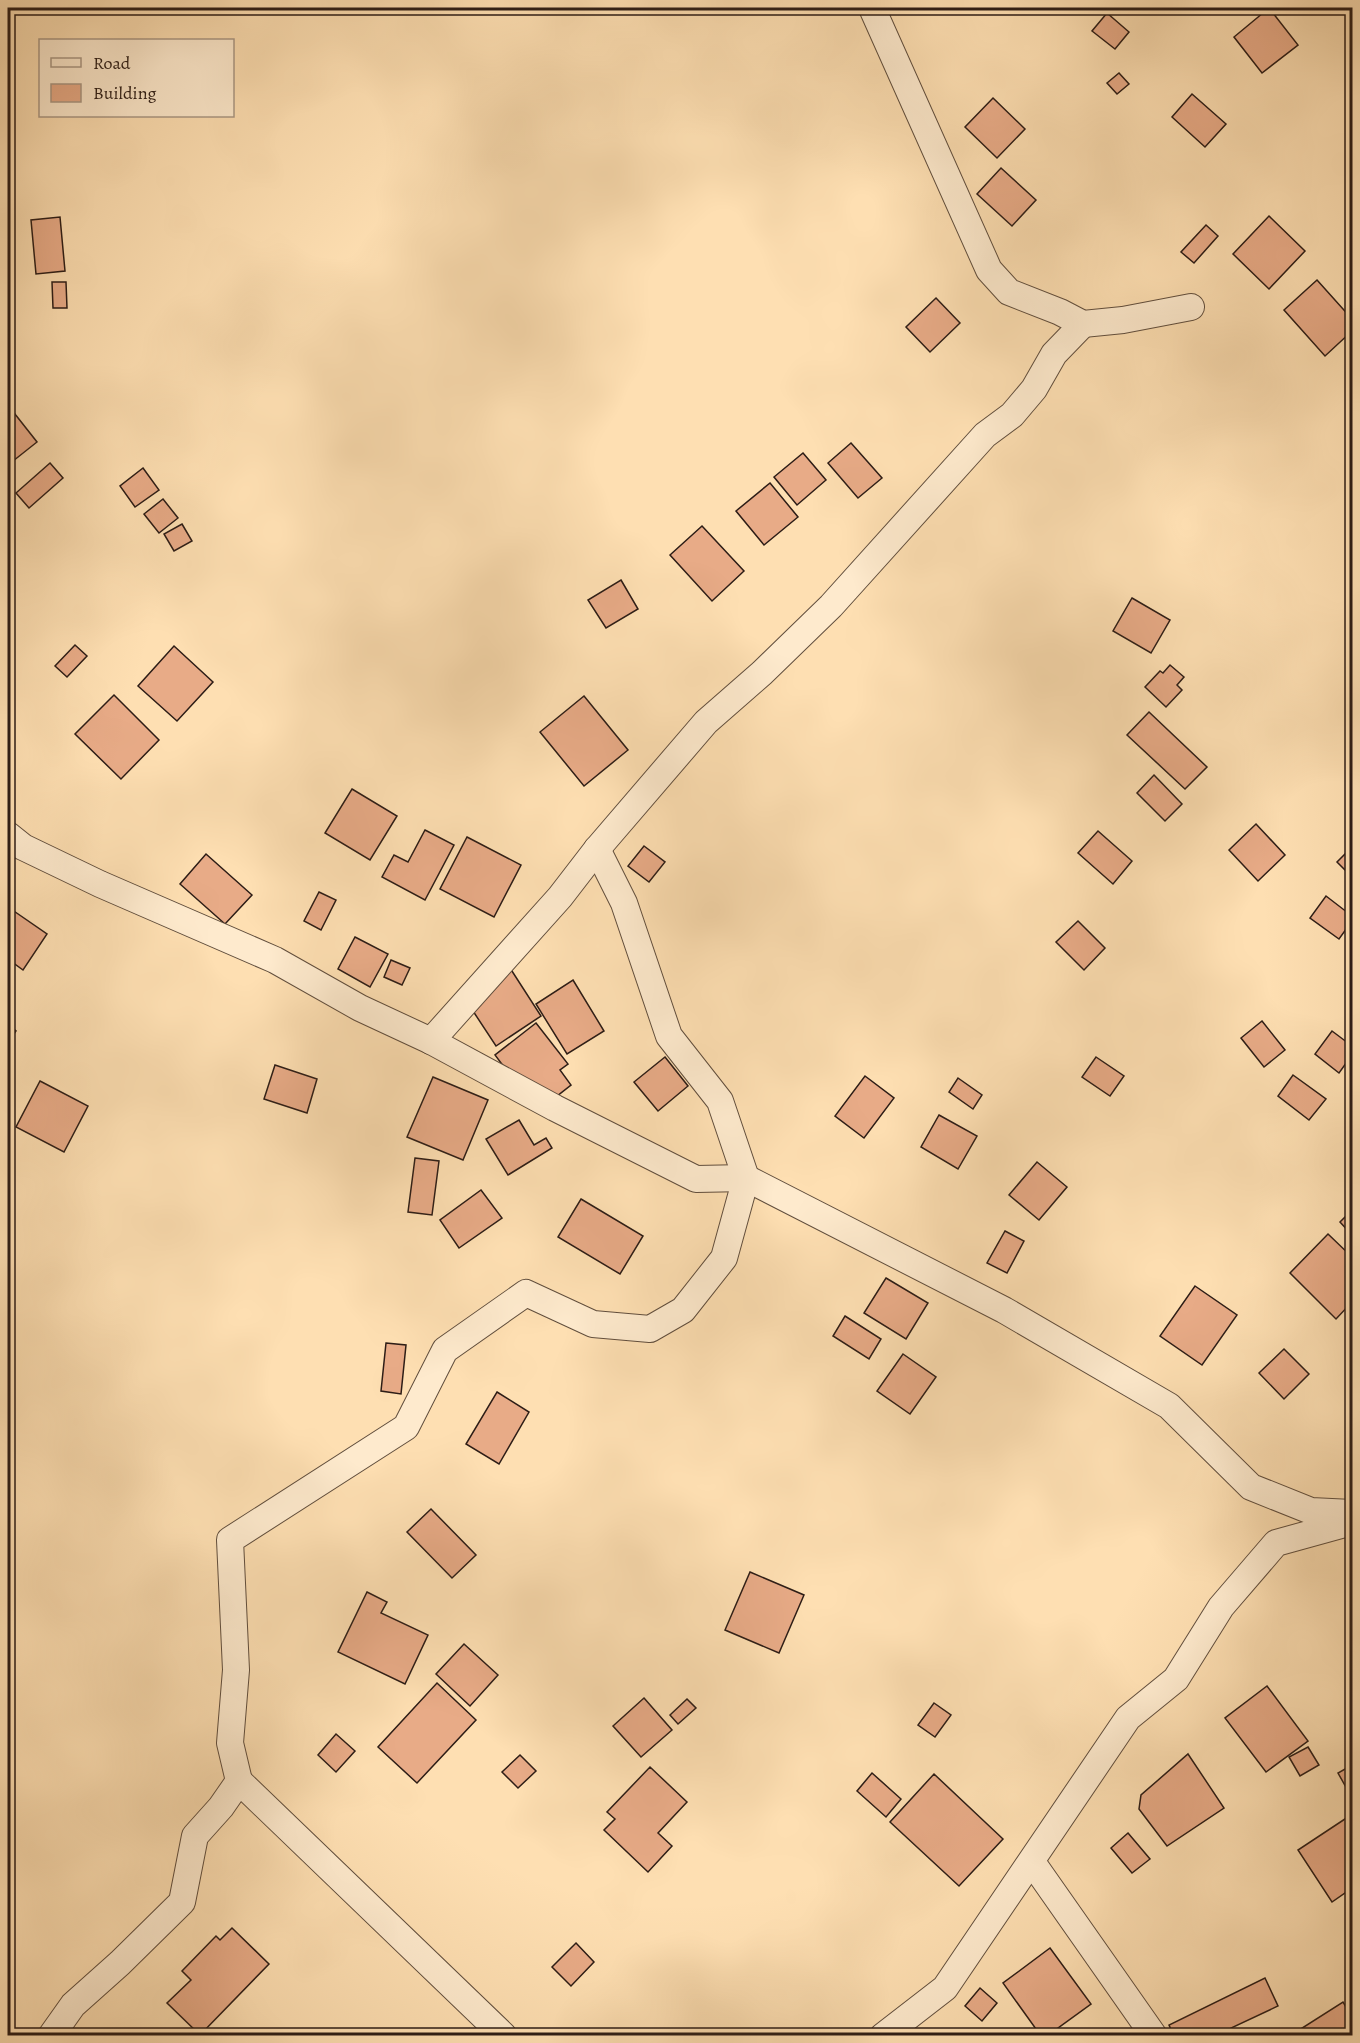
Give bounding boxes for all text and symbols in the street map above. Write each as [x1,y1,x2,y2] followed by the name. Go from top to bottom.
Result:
[39,39,234,117] legend
[93,51,131,75] text: Road
[93,81,157,105] text: Building

